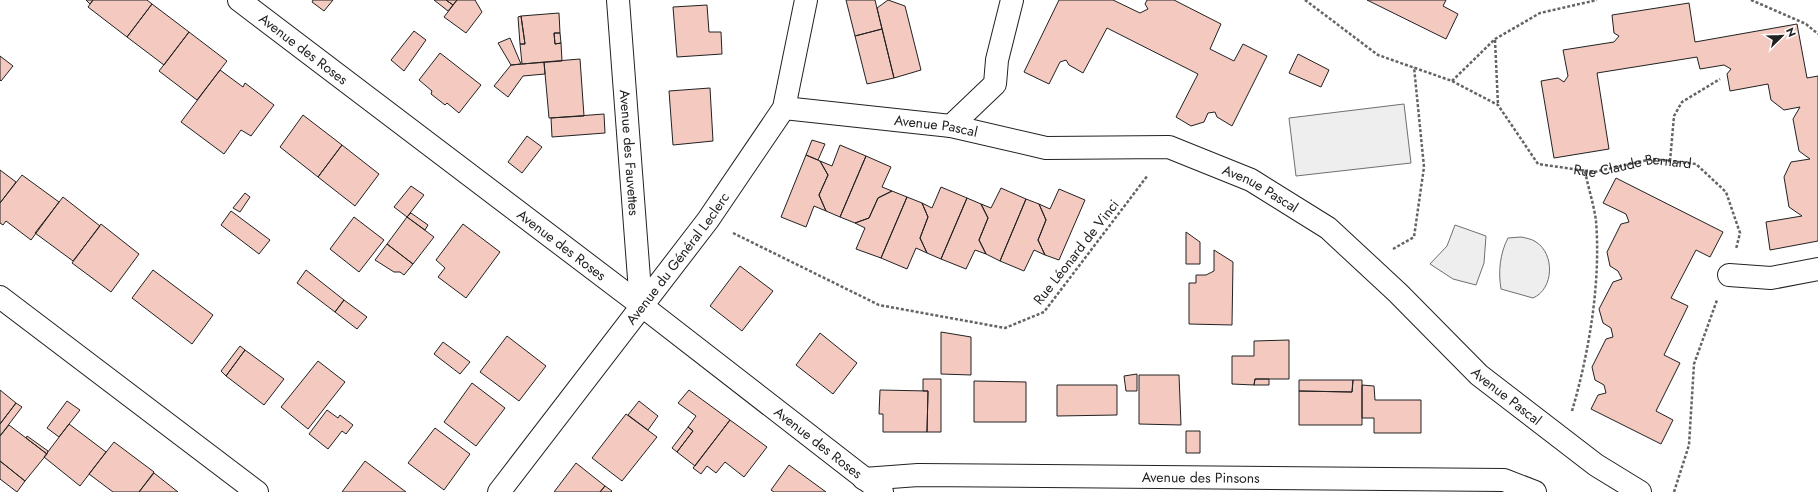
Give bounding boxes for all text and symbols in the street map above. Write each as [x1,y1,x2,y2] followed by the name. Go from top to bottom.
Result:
[255,9,352,89] street label: Avenue des Roses
[1762,16,1802,56] north arrow
[1782,25,1800,39] text: N
[615,89,644,217] street label: Avenue des Fauvettes
[893,110,980,142] street label: Avenue Pascal
[1572,149,1693,182] street label: Rue Claude Bernard
[1219,160,1302,217] street label: Avenue Pascal
[621,188,734,329] street label: Avenue du Général Leclerc
[1028,195,1124,309] street label: Rue Léonard de Vinci
[513,205,611,285] street label: Avenue des Roses
[1467,363,1546,430] street label: Avenue Pascal
[770,402,867,483] street label: Avenue des Roses
[1142,467,1260,488] street label: Avenue des Pinsons

